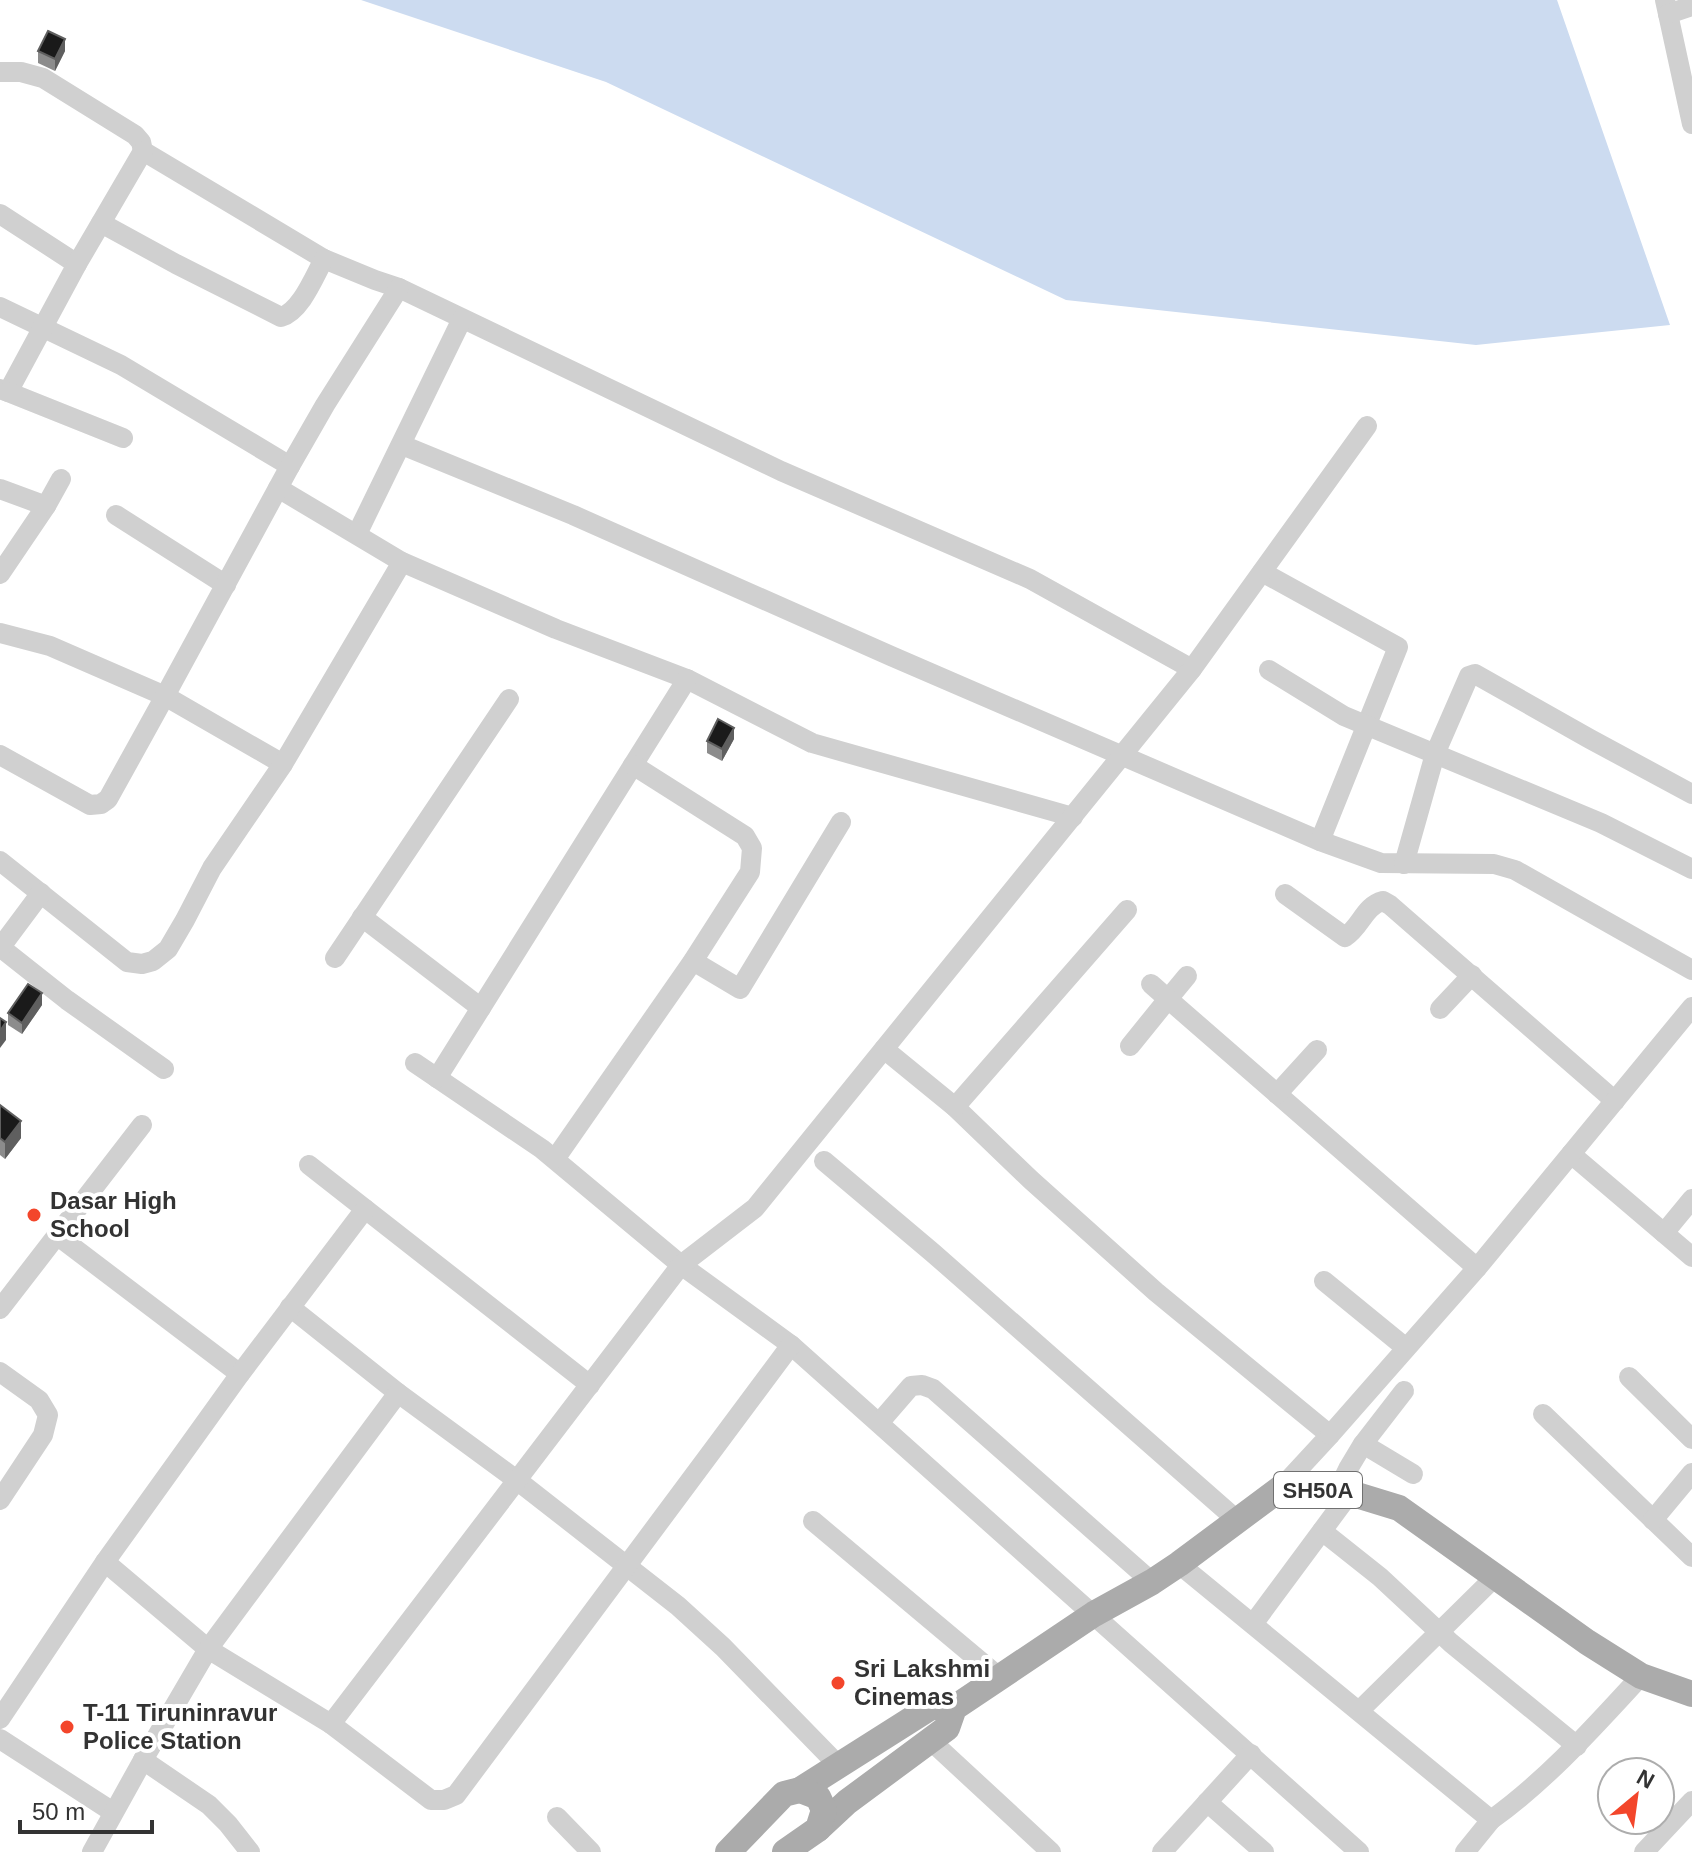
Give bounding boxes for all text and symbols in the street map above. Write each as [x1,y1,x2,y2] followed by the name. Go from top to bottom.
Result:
[50,1187,177,1242] place label: Dasar High School
[25,1206,43,1224] marker: Dasar High School
[1274,1472,1362,1508] road number: SH50A
[854,1655,990,1710] place label: Sri Lakshmi Cinemas
[829,1674,847,1692] marker: Sri Lakshmi Cinemas
[83,1699,277,1754] place label: T-11 Tiruninravur Police Station
[58,1718,76,1736] marker: T-11 Tiruninravur Police Station
[1596,1756,1676,1836] north arrow
[1632,1764,1658,1794] text: N
[20,1784,152,1834] scale bar
[32,1798,85,1825] text: 50 m

